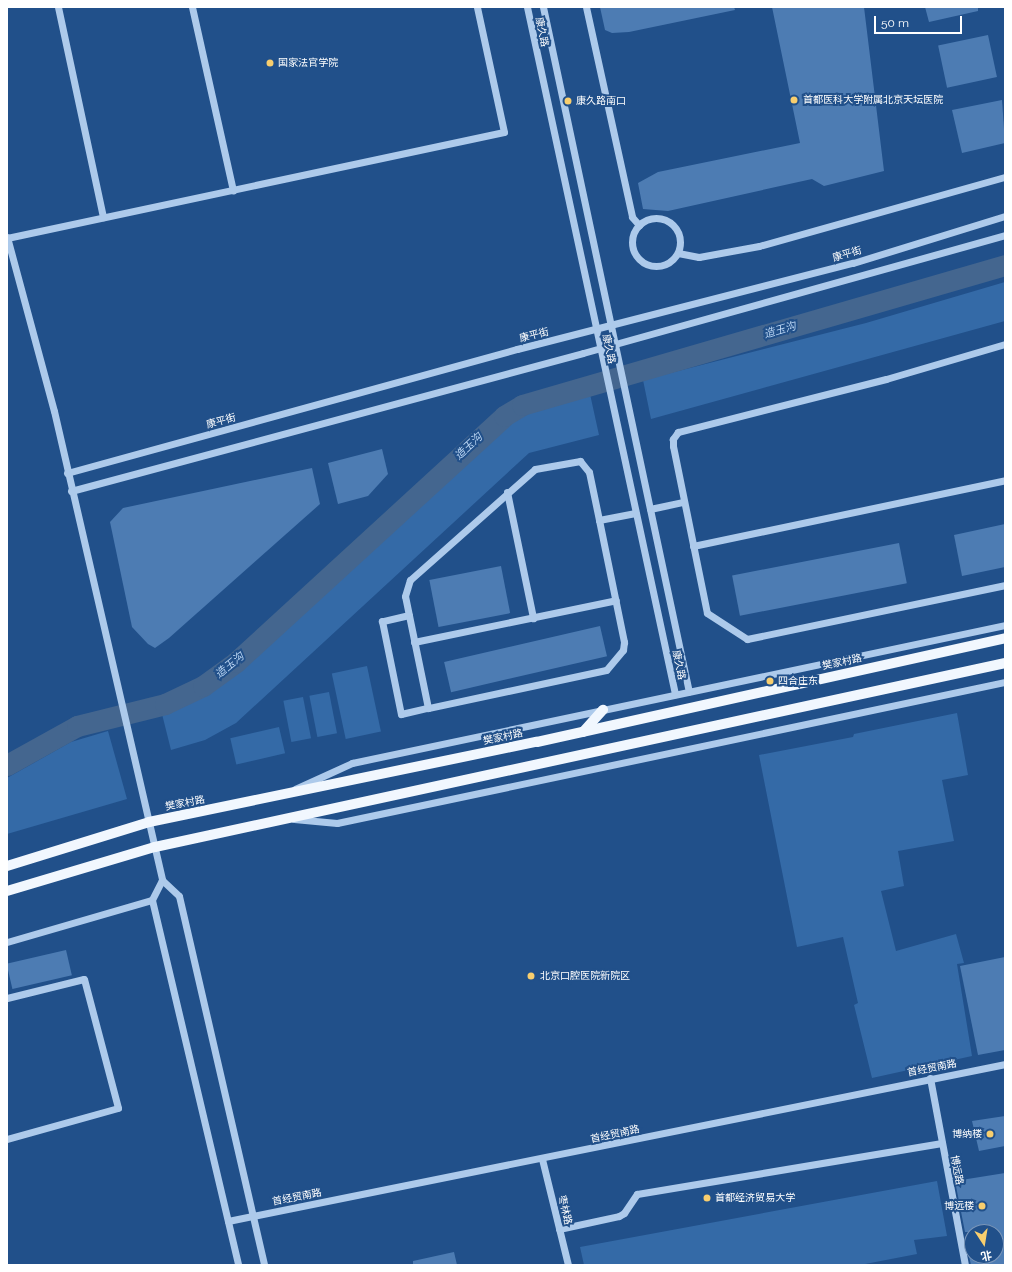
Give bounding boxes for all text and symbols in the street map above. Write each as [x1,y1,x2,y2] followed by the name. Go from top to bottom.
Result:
[876,8,964,34] scale bar
[533,16,551,48] street label: 康久路
[881,16,909,30] text: 50 m
[278,57,338,69] place label: 国家法官学院
[265,58,275,68] marker: 国家法官学院
[788,94,800,106] marker: 首都医科大学附属北京天坛医院
[803,94,943,106] place label: 首都医科大学附属北京天坛医院
[576,95,626,107] place label: 康久路南口
[563,96,573,106] marker: 康久路南口
[831,244,863,264] street label: 康平街
[762,320,798,342] water label: 造玉沟
[518,326,550,344] street label: 康平街
[600,333,618,365] street label: 康久路
[205,411,237,431] street label: 康平街
[452,431,486,463] water label: 造玉沟
[670,649,688,681] street label: 康久路
[213,650,247,682] water label: 造玉沟
[821,652,863,672] street label: 樊家村路
[778,675,818,687] place label: 四合庄东
[765,676,775,686] marker: 四合庄东
[482,727,524,747] street label: 樊家村路
[164,793,206,813] street label: 樊家村路
[525,970,537,982] marker: 北京口腔医院新院区
[540,970,630,982] place label: 北京口腔医院新院区
[906,1057,958,1079] street label: 首经贸南路
[589,1123,641,1145] street label: 首经贸南路
[952,1128,982,1140] place label: 博纳楼
[985,1129,995,1139] marker: 博纳楼
[948,1154,966,1186] street label: 博远路
[271,1186,323,1208] street label: 首经贸南路
[715,1192,795,1204] place label: 首都经济贸易大学
[702,1193,712,1203] marker: 首都经济贸易大学
[556,1194,574,1226] street label: 枣林路
[944,1200,974,1212] place label: 博远楼
[977,1201,987,1211] marker: 博远楼
[964,1224,1004,1264] north arrow
[980,1248,993,1263] text: 北

